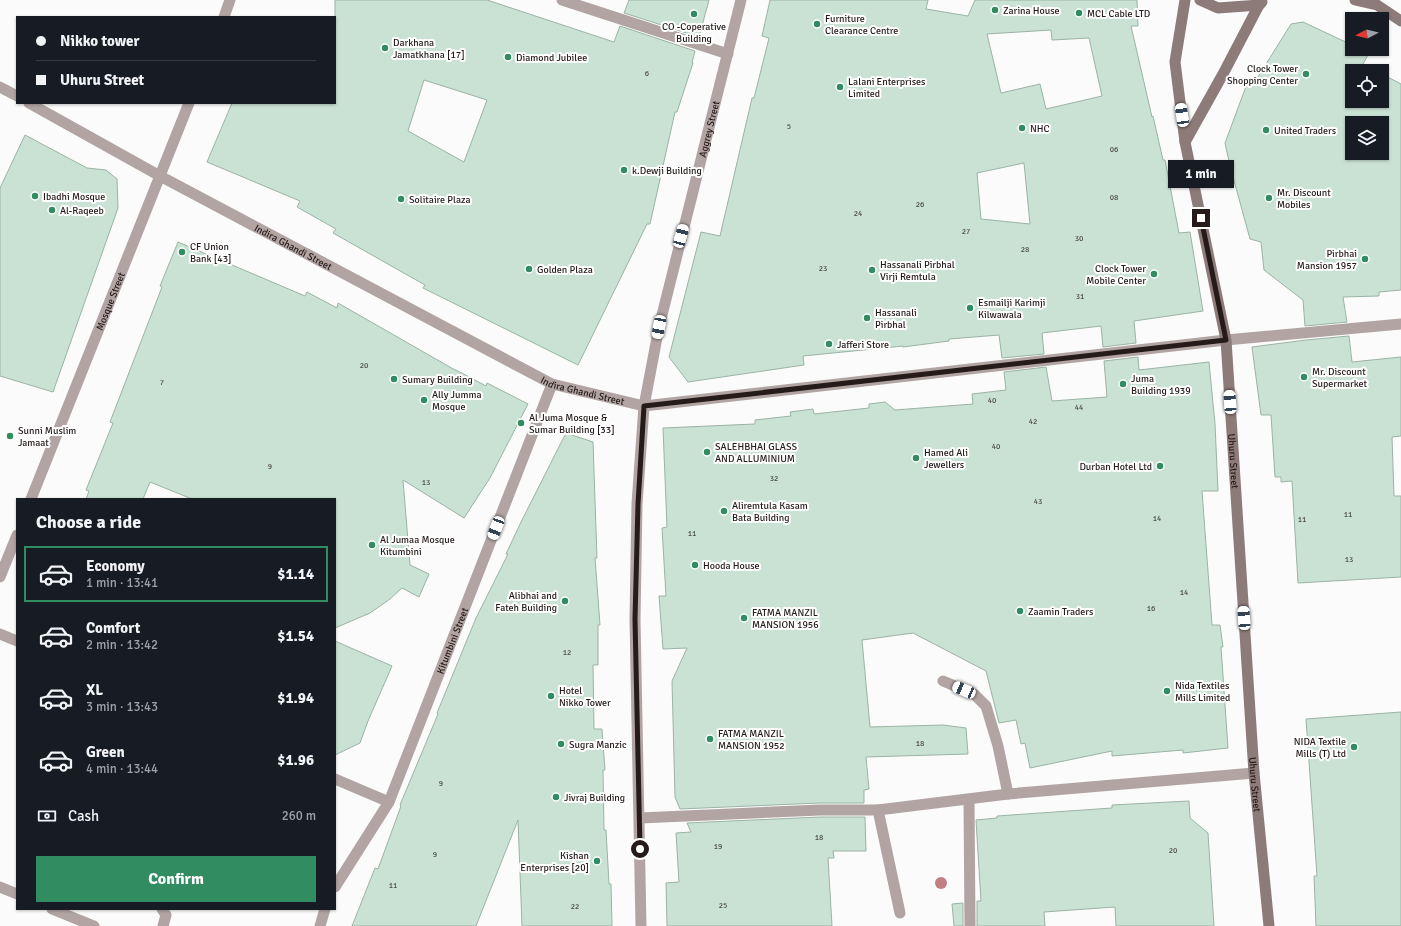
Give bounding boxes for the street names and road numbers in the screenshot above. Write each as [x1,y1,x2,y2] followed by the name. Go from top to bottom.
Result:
[697,99,723,159] street label: Aggrey Street
[252,222,334,273] street label: Indira Ghandi Street
[94,270,128,332] street label: Mosque Street
[538,374,626,408] street label: Indira Ghandi Street
[1225,433,1241,490] street label: Uhuru Street
[435,606,471,676] street label: Kitumbini Street
[1246,757,1263,813] street label: Uhuru Street

